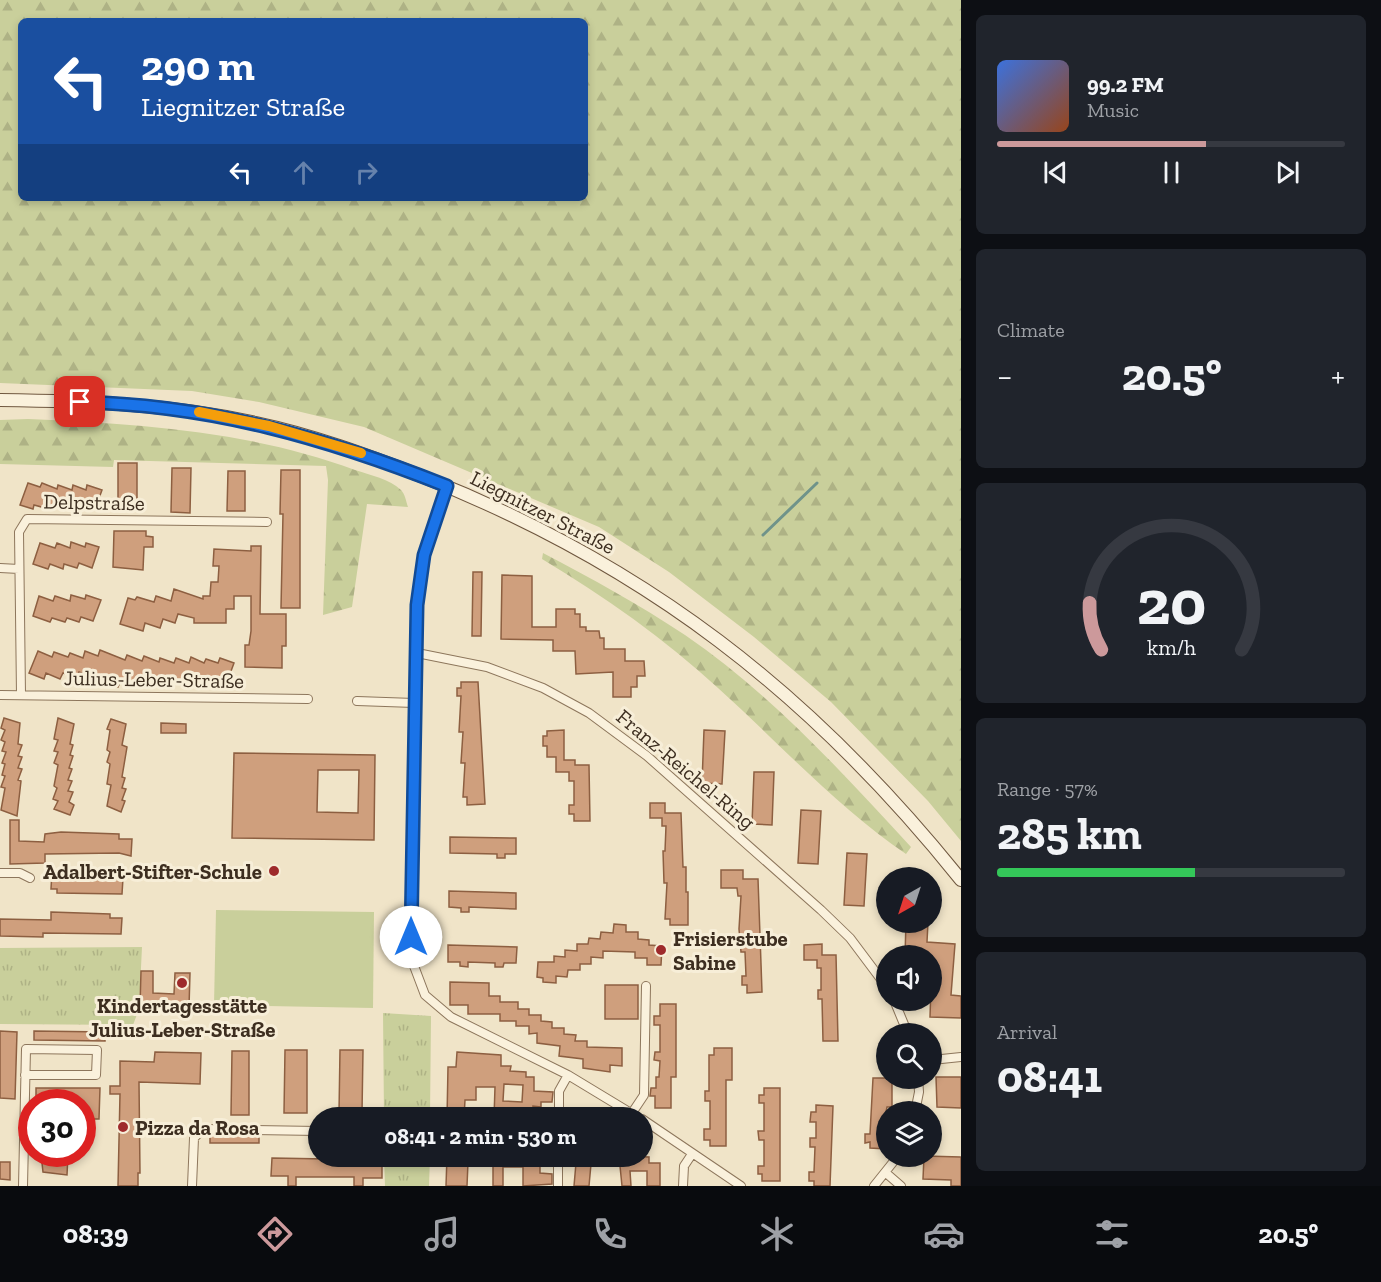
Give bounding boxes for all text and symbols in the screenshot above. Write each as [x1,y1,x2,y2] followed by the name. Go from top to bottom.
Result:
[141,40,255,91] text: 290 m
[42,42,120,120] icon: left
[1087,71,1164,98] text: 99.2 FM
[141,91,345,123] text: Liegnitzer Straße
[1087,98,1139,122] text: Music
[224,156,257,189] icon: left
[287,156,320,189] icon: ahead
[350,156,383,189] icon: right
[1039,156,1072,189] icon: previous
[1155,156,1188,189] icon: pause
[1271,156,1304,189] icon: next
[997,318,1065,342] text: Climate
[1122,348,1222,402] text: 20.5°
[997,356,1012,395] text: −
[1331,356,1345,395] text: +
[54,376,105,427] pin
[63,385,96,418] icon: arrive
[467,465,620,559] street label: Liegnitzer Straße
[43,489,145,515] street label: Delpstraße
[1136,565,1206,640] text: 20
[1147,635,1195,660] text: km/h
[64,665,244,693] street label: Julius-Leber-Straße
[612,704,761,835] street label: Franz-Reichel-Ring
[997,777,1098,801] text: Range · 57%
[997,807,1142,861] text: 285 km
[43,859,262,884] place label: Adalbert-Stifter-Schule
[267,864,281,878] marker: Adalbert-Stifter-Schule
[876,867,942,933] north arrow
[876,867,942,1167] map controls
[379,905,443,969] position arrow
[673,926,788,975] place label: Frisierstube Sabine
[654,943,668,957] marker: Frisierstube Sabine
[876,945,942,1011] button: sound
[175,976,189,990] marker: Kindertagesstätte Julius-Leber-Straße
[89,993,275,1042] place label: Kindertagesstätte Julius-Leber-Straße
[997,1020,1057,1044] text: Arrival
[876,1023,942,1089] button: search
[997,1050,1102,1104] text: 08:41
[18,1089,96,1167] speed limit sign: 30
[876,1101,942,1167] button: layers
[135,1115,260,1140] place label: Pizza da Rosa
[116,1120,130,1134] marker: Pizza da Rosa
[384,1123,577,1150] text: 08:41 · 2 min · 530 m
[254,1213,296,1255] icon: directions
[421,1213,463,1255] icon: music
[589,1213,631,1255] icon: phone
[756,1213,798,1255] icon: climate
[923,1213,965,1255] icon: car
[1091,1213,1133,1255] icon: filters
[63,1218,128,1250] text: 08:39
[1258,1218,1318,1250] text: 20.5°

